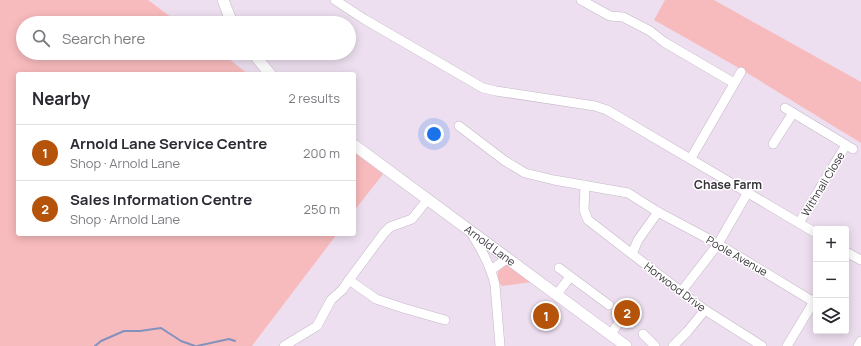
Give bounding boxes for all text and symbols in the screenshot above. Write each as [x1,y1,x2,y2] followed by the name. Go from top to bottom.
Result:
[16,16,356,60] search box
[30,27,52,49] icon: search
[62,28,145,49] text: Search here
[32,87,90,110] text: Nearby
[288,89,340,107] text: 2 results
[424,124,444,144] your location
[70,133,267,154] text: Arnold Lane Service Centre
[42,144,48,162] text: 1
[303,144,340,162] text: 200 m
[797,148,848,219] street label: Withnall Close
[70,154,180,172] text: Shop · Arnold Lane
[694,176,762,193] district label: Chase Farm
[70,189,252,210] text: Sales Information Centre
[41,200,49,218] text: 2
[304,200,340,218] text: 250 m
[70,210,180,228] text: Shop · Arnold Lane
[462,221,519,269] street label: Arnold Lane
[813,226,849,334] map controls
[813,226,849,262] button: +
[704,232,771,279] street label: Poole Avenue
[641,258,710,315] street label: Horwood Drive
[813,262,849,298] button: −
[614,298,640,328] pin: 2
[813,298,849,334] button: layers
[533,301,559,331] pin: 1

